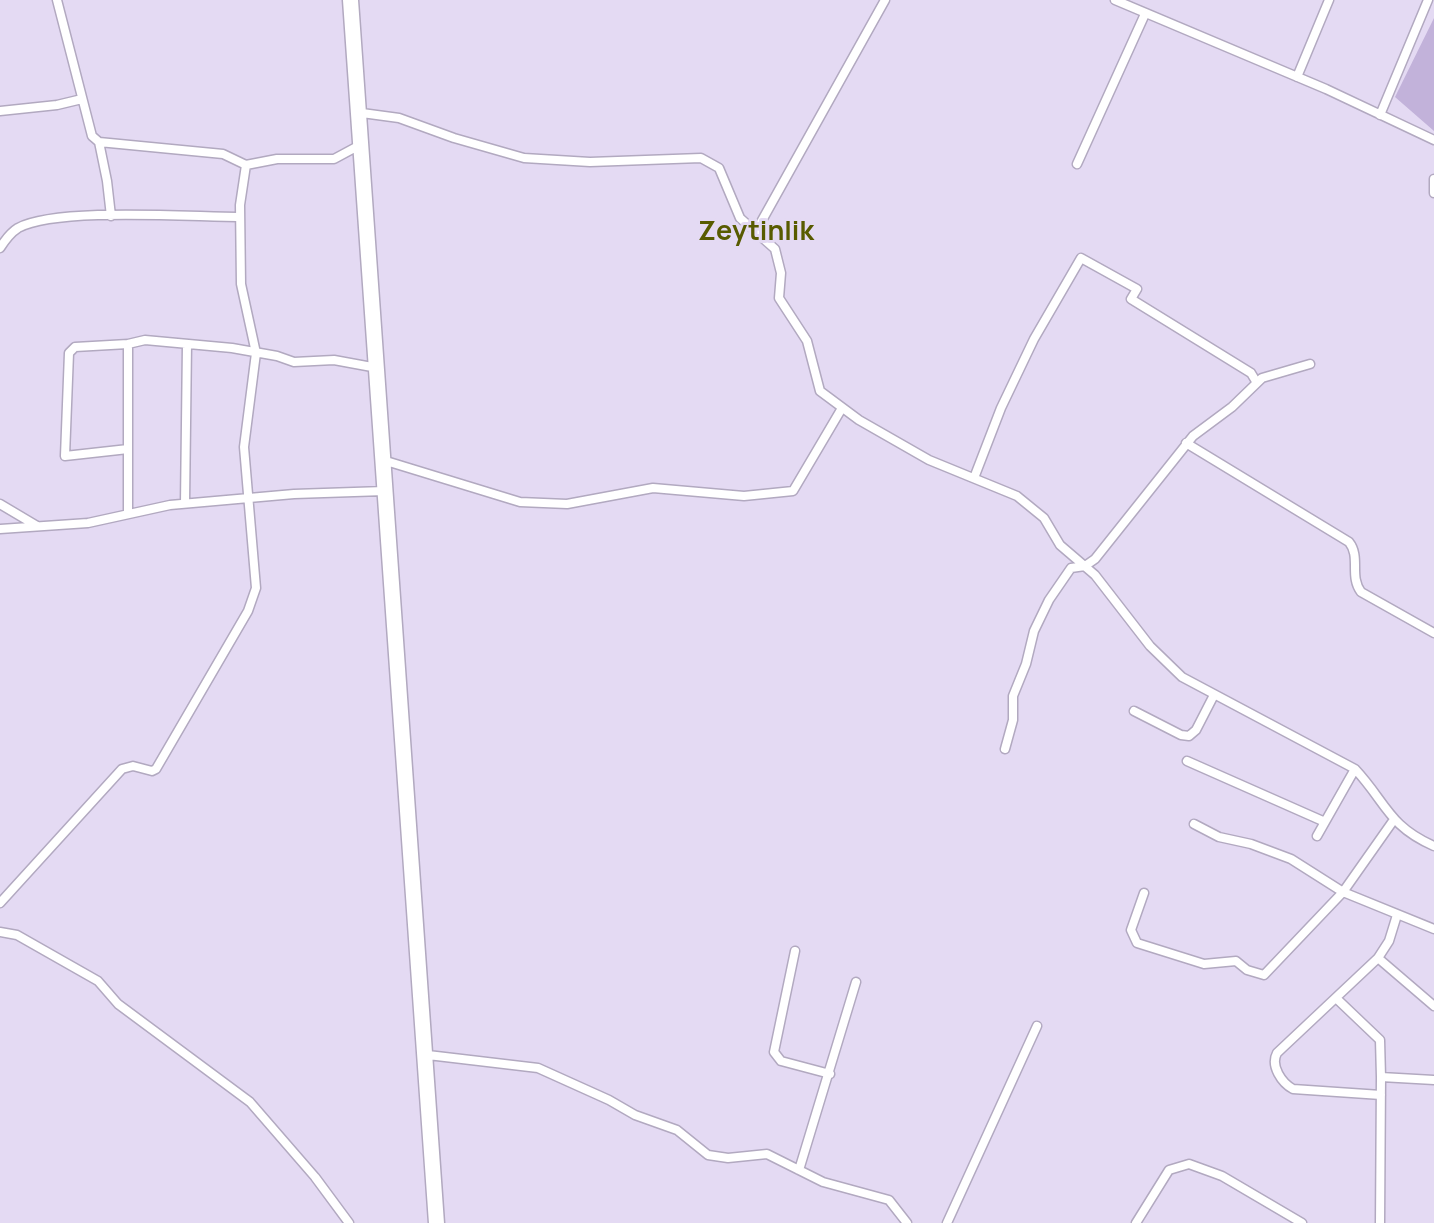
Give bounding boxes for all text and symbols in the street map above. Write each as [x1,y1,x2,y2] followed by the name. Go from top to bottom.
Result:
[698,216,814,248] district label: Zeytinlik

